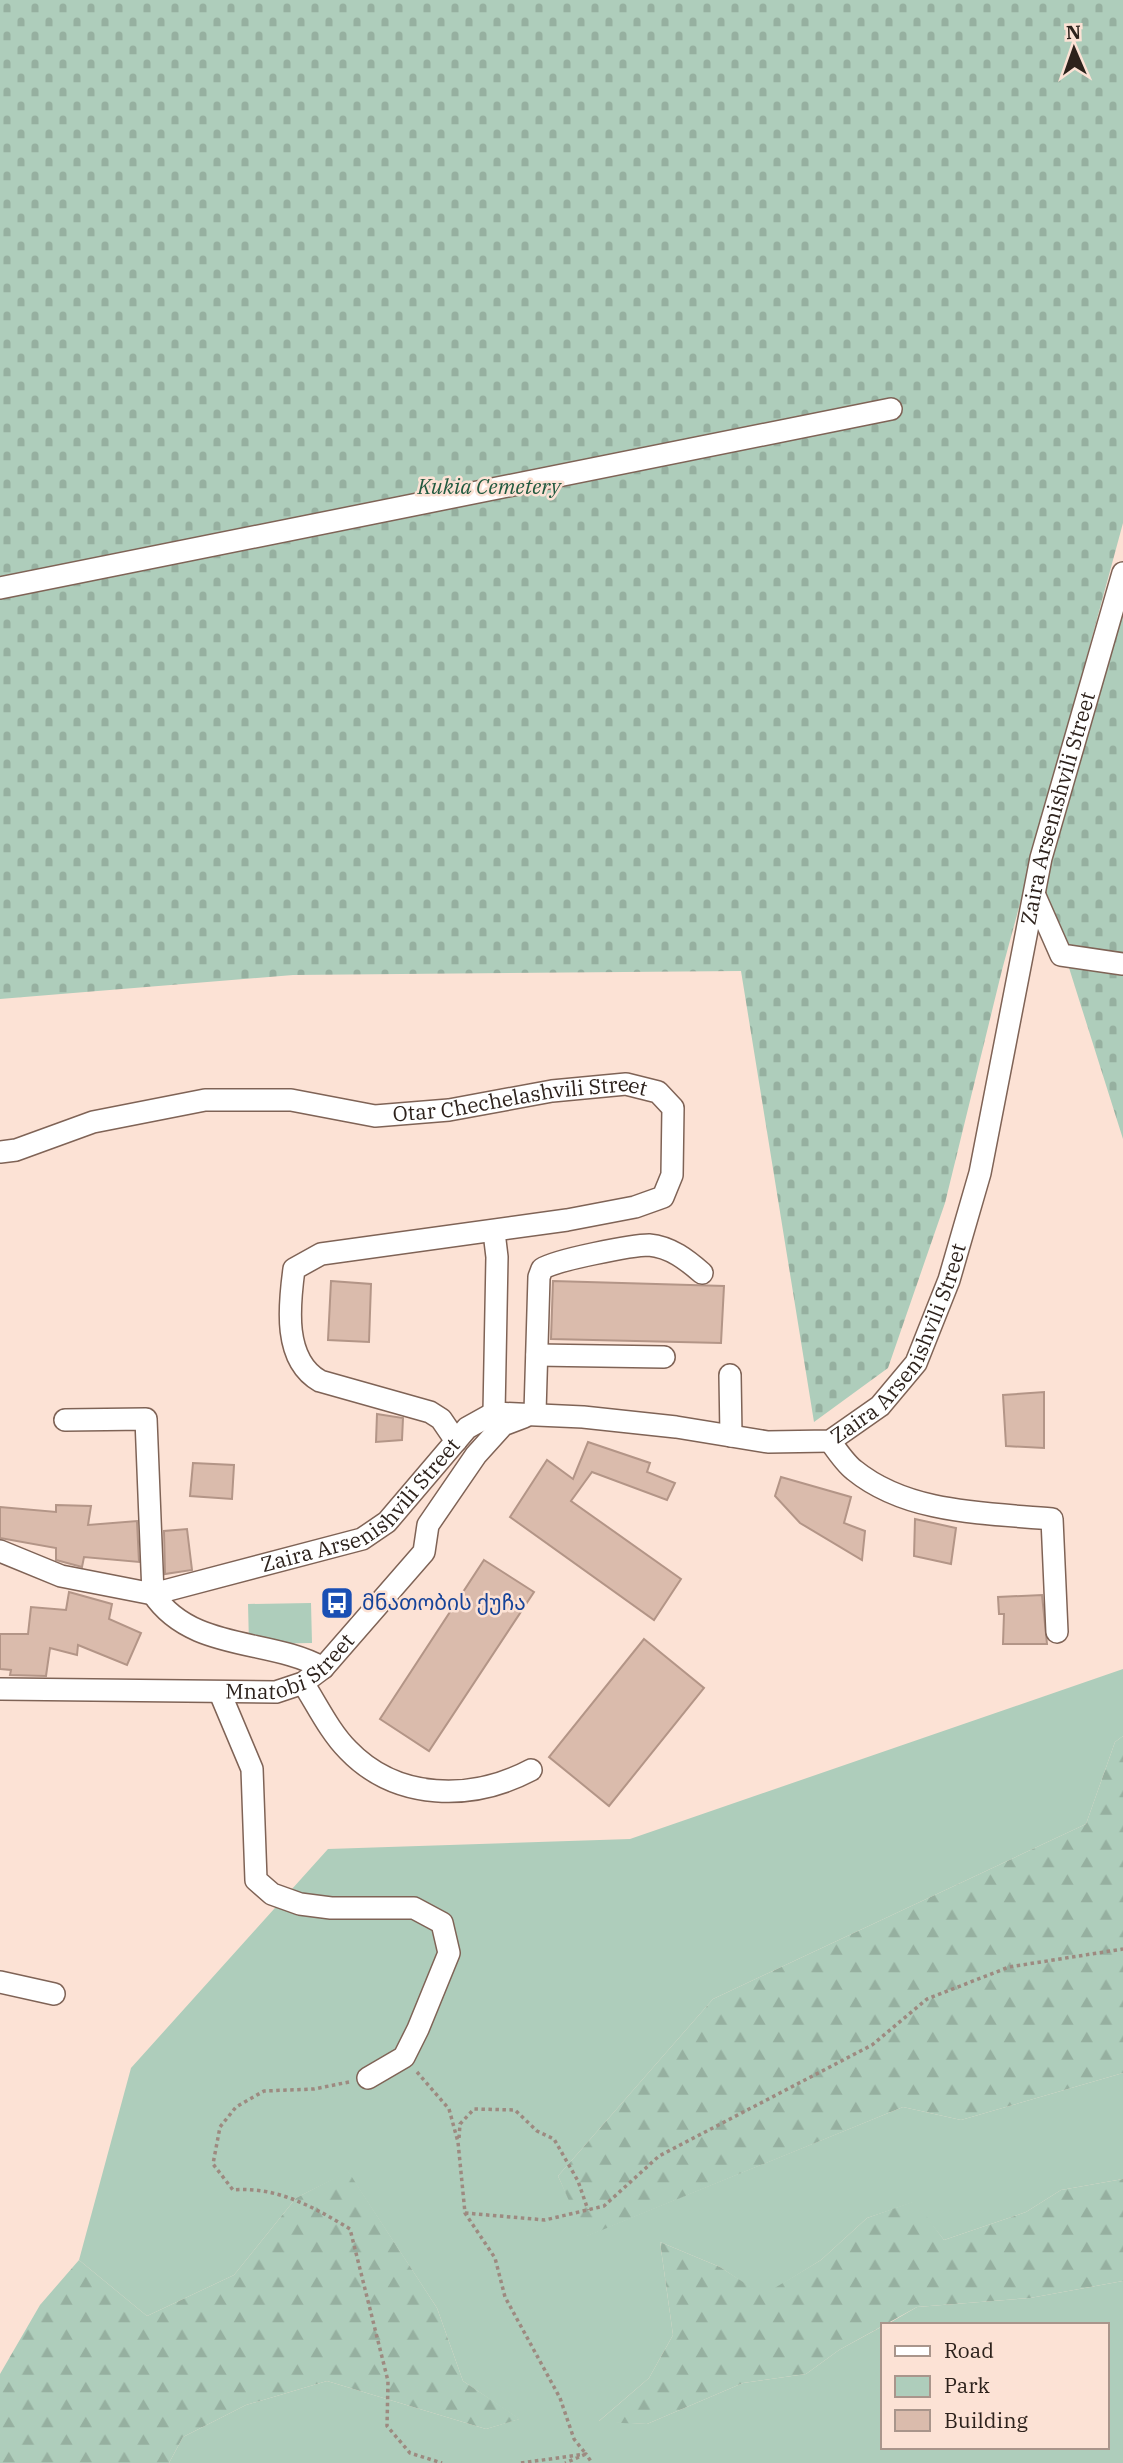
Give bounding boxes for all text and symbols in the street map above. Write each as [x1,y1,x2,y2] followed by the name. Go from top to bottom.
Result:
[1039,14,1109,84] north arrow
[1065,20,1081,44] text: N
[417,472,563,500] park label: Kukia Cemetery
[1013,688,1101,927] street label: Zaira Arsenishvili Street
[392,1069,650,1128] street label: Otar Chechelashvili Street
[824,1240,972,1450] street label: Zaira Arsenishvili Street
[258,1431,466,1578] street label: Zaira Arsenishvili Street
[318,1584,356,1622] bus stop icon: მნათობის ქუჩა
[362,1588,526,1616] place label: მნათობის ქუჩა
[225,1627,360,1705] street label: Mnatobi Street
[881,2323,1109,2449] legend
[944,2336,994,2364] text: Road
[944,2371,991,2399] text: Park
[944,2406,1029,2434] text: Building

